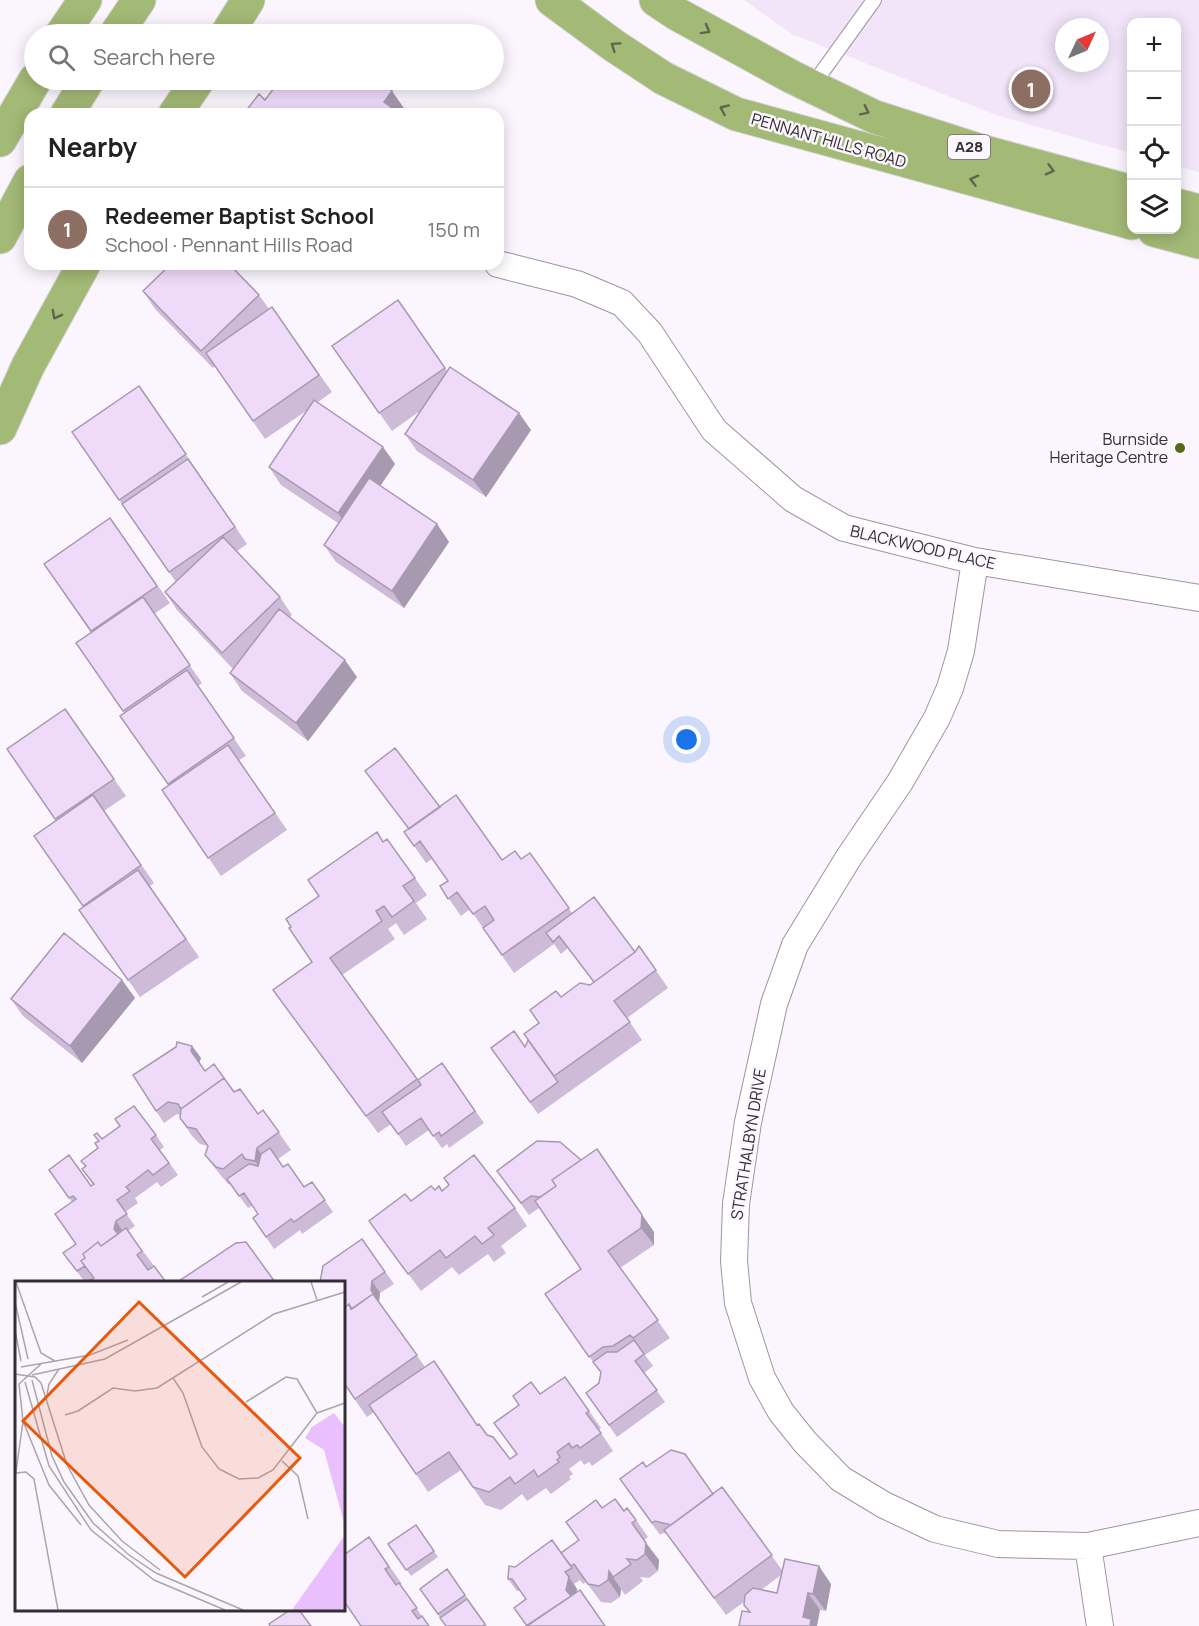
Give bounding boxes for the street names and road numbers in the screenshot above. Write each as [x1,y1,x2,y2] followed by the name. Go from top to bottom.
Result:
[749,107,909,173] street label: PENNANT HILLS ROAD
[948,135,990,159] road number: A28
[848,520,998,574] street label: BLACKWOOD PLACE
[725,1067,771,1221] street label: STRATHALBYN DRIVE

